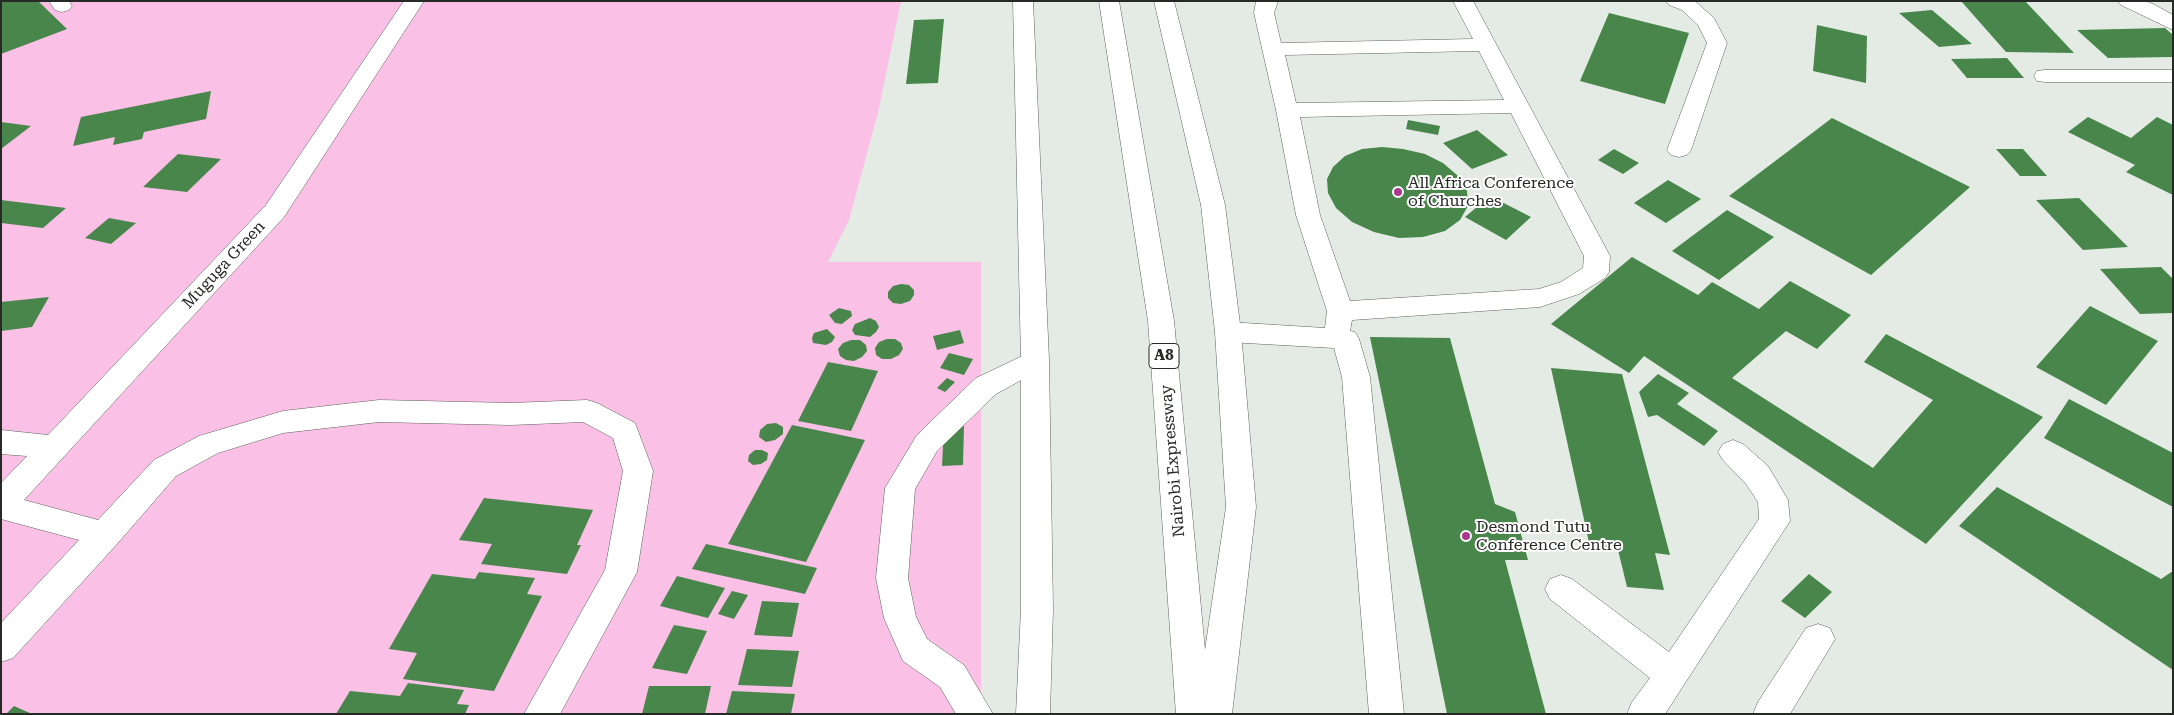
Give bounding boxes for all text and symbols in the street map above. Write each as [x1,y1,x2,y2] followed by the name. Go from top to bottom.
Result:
[1408,173,1574,211] place label: All Africa Conference of Churches
[1392,186,1404,198] marker: All Africa Conference of Churches
[179,217,269,313] street label: Muguga Green
[1149,344,1179,368] road number: A8
[1157,384,1189,538] street label: Nairobi Expressway
[1476,517,1622,555] place label: Desmond Tutu Conference Centre
[1460,530,1472,542] marker: Desmond Tutu Conference Centre

